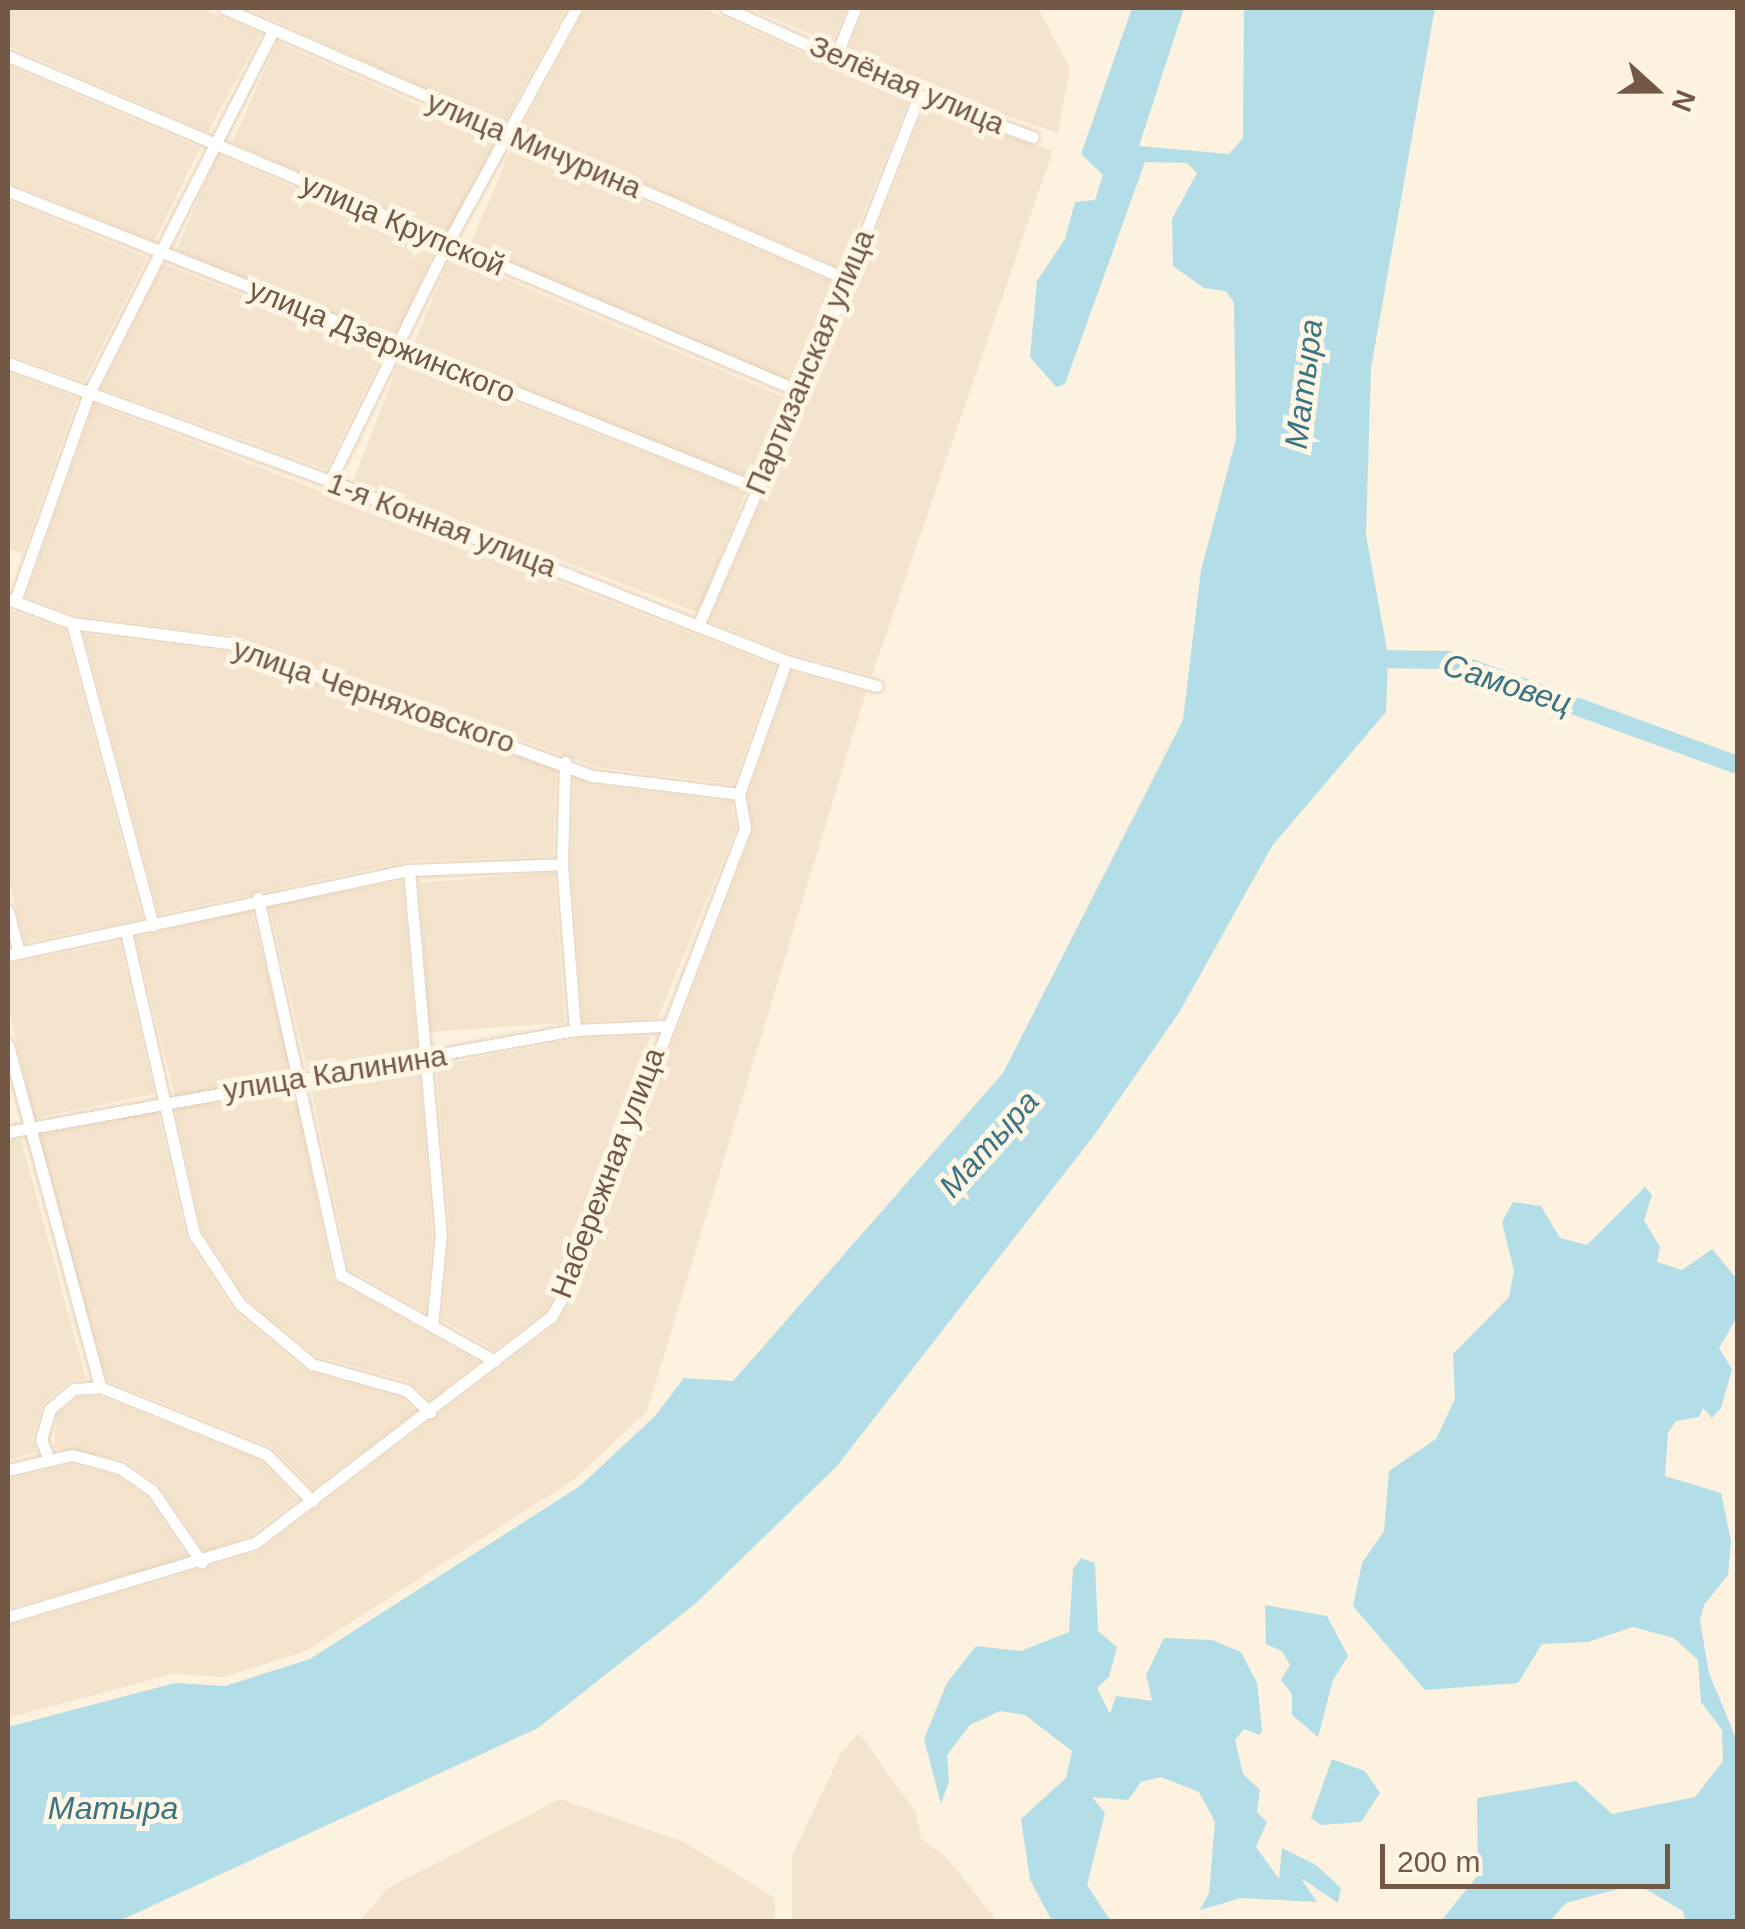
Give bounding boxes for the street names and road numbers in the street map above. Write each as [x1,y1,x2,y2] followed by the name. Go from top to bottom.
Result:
[804,28,1010,142] street label: Зелёная улица
[421,84,647,206] street label: улица Мичурина
[296,166,510,284] street label: улица Крупской
[738,224,882,500] street label: Партизанская улица
[243,271,521,411] street label: улица Дзержинского
[322,465,562,585] street label: 1-я Конная улица
[228,631,520,761] street label: улица Черняховского
[221,1038,449,1108] street label: улица Калинина
[544,1043,672,1303] street label: Набережная улица

